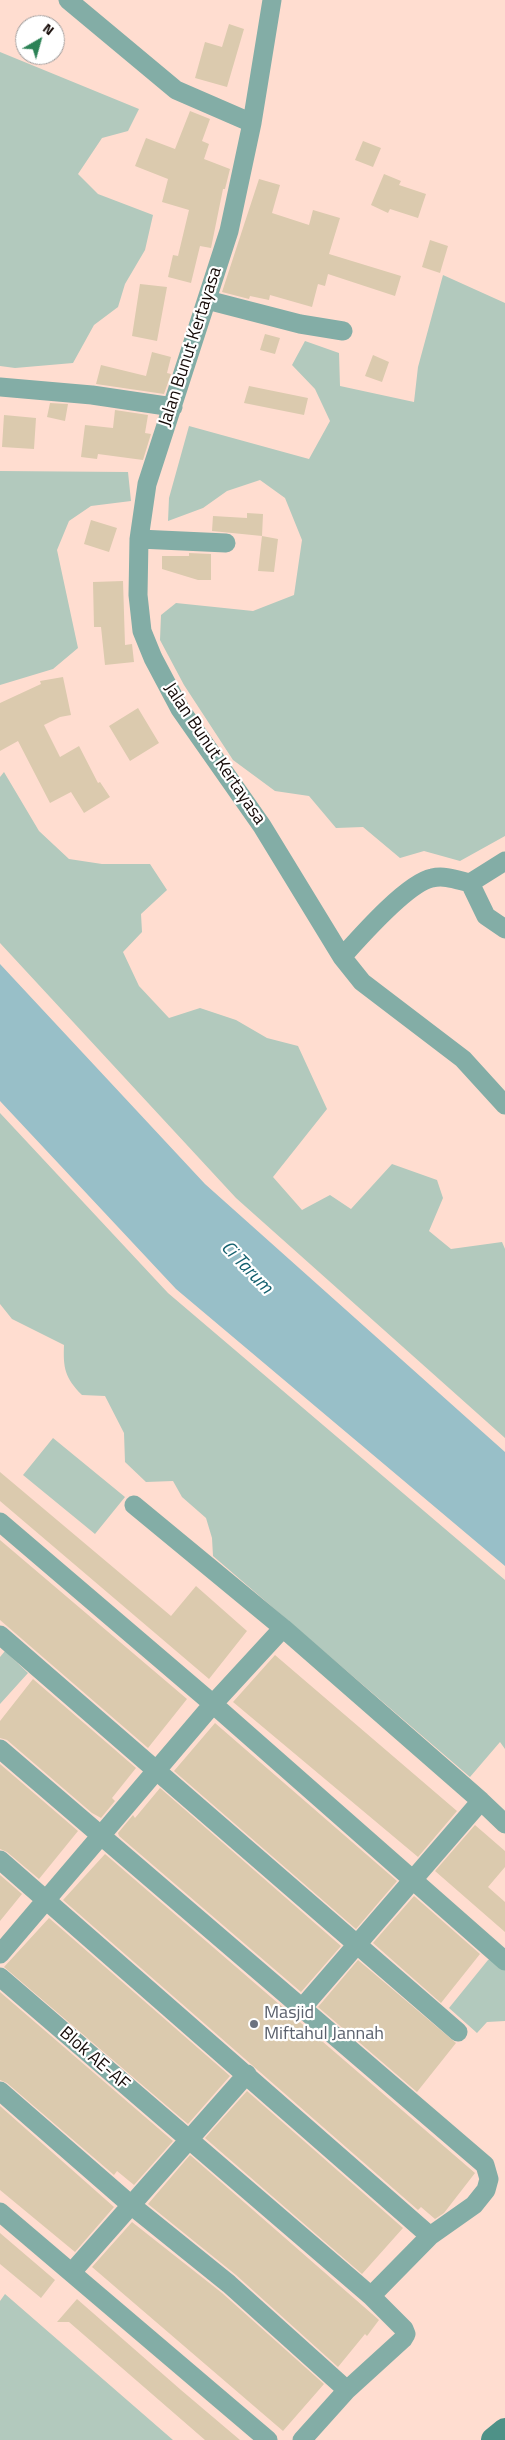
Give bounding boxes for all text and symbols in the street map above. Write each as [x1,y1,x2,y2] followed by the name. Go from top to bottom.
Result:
[15,15,65,65] north arrow
[39,17,59,40] text: N
[155,264,227,430] street label: Jalan Bunut Kertayasa
[158,679,270,829] street label: Jalan Bunut Kertayasa
[215,1237,277,1299] water label: Ci Tarum
[264,2003,384,2046] place label: Masjid Miftahul Jannah
[248,2018,260,2030] marker: Masjid Miftahul Jannah
[55,2023,133,2095] street label: Blok AE-AF

